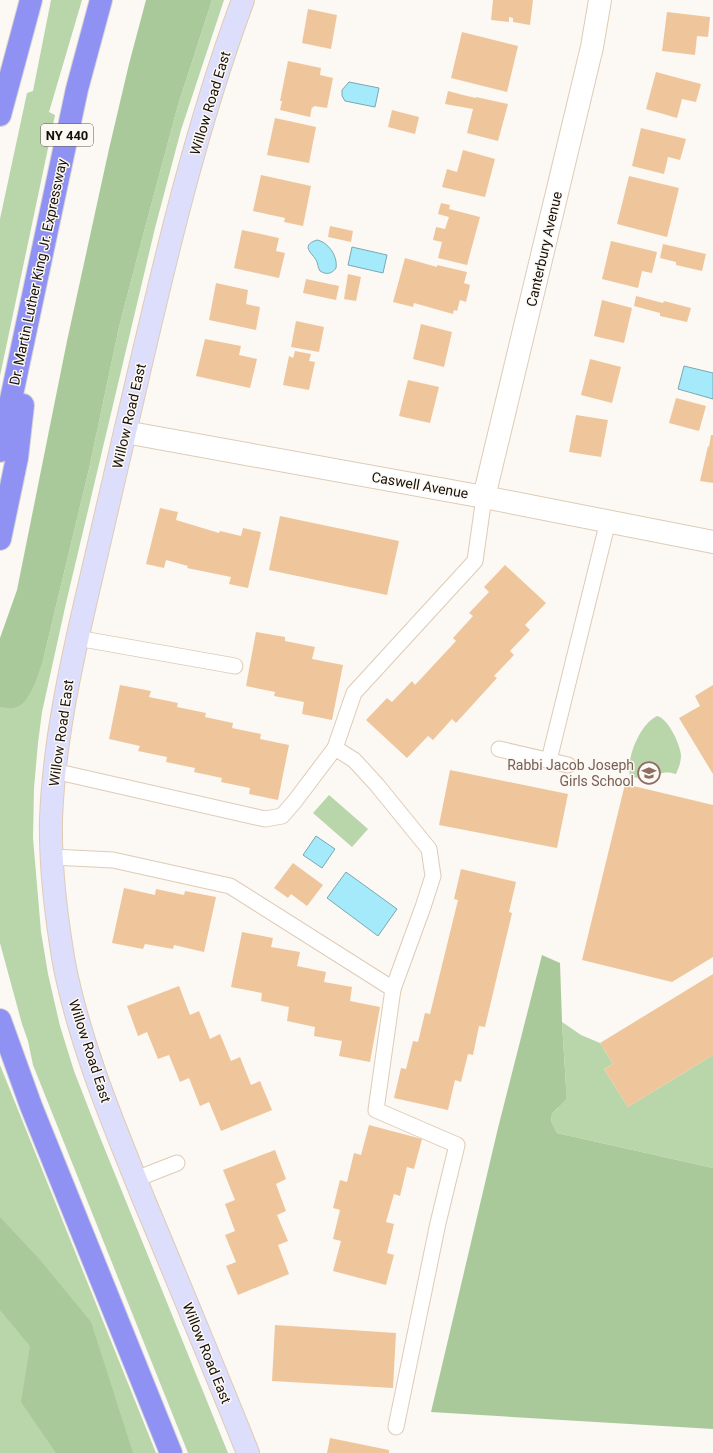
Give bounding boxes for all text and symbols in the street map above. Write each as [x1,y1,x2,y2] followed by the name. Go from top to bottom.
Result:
[187,49,233,157] street label: Willow Road East
[41,124,93,146] road number: NY 440
[6,157,70,387] street label: Dr. Martin Luther King Jr. Expressway
[523,190,565,308] street label: Canterbury Avenue
[109,361,149,470] street label: Willow Road East
[370,469,470,501] street label: Caswell Avenue
[46,678,76,787] street label: Willow Road East
[507,757,634,789] place label: Rabbi Jacob Joseph Girls School
[636,760,662,786] school or university icon: Rabbi Jacob Joseph Girls School
[66,997,114,1105] street label: Willow Road East
[179,1300,235,1406] street label: Willow Road East

